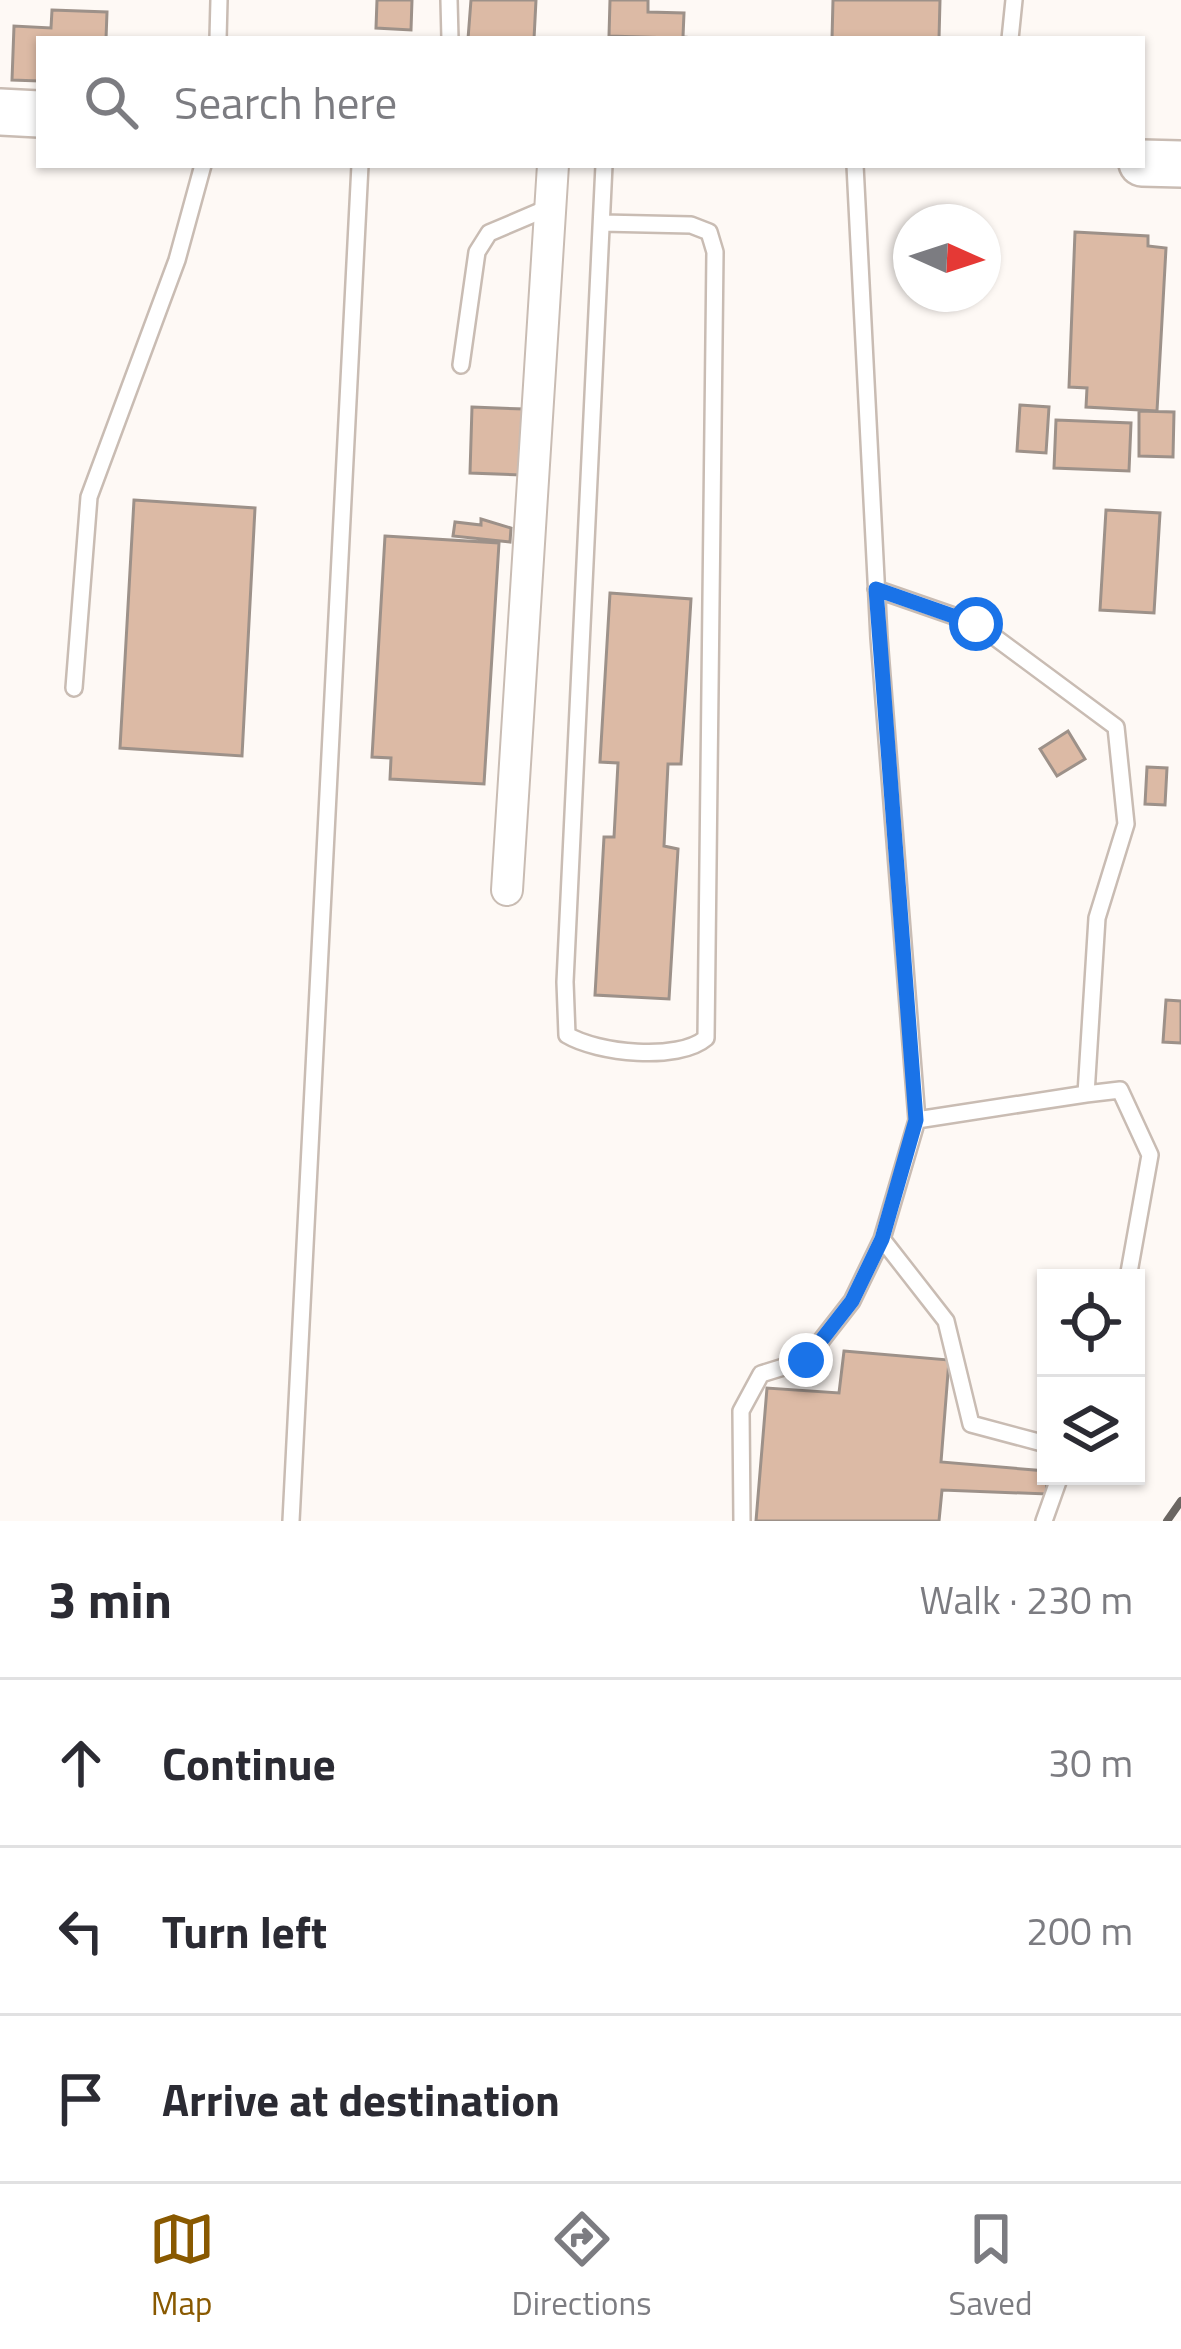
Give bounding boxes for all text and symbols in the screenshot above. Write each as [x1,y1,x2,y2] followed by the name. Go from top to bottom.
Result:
[36,36,1145,168] search box
[174,68,397,136] text: Search here
[78,69,144,135] icon: search
[893,204,1001,312] north arrow
[949,597,1003,651] route start
[1037,1269,1145,1485] map controls
[1037,1269,1145,1377] button: locate
[779,1333,833,1387] route end
[1037,1377,1145,1485] button: layers
[48,1560,172,1638] text: 3 min
[919,1570,1133,1629] text: Walk · 230 m
[162,1729,336,1797] text: Continue
[48,1730,114,1796] icon: ahead
[1048,1733,1133,1792] text: 30 m
[162,1897,327,1965] text: Turn left
[48,1898,114,1964] icon: left
[1026,1901,1133,1960] text: 200 m
[162,2065,560,2133] text: Arrive at destination
[48,2066,114,2132] icon: arrive
[149,2206,215,2328] tab: Map
[512,2206,652,2328] tab: Directions
[949,2206,1032,2328] tab: Saved

